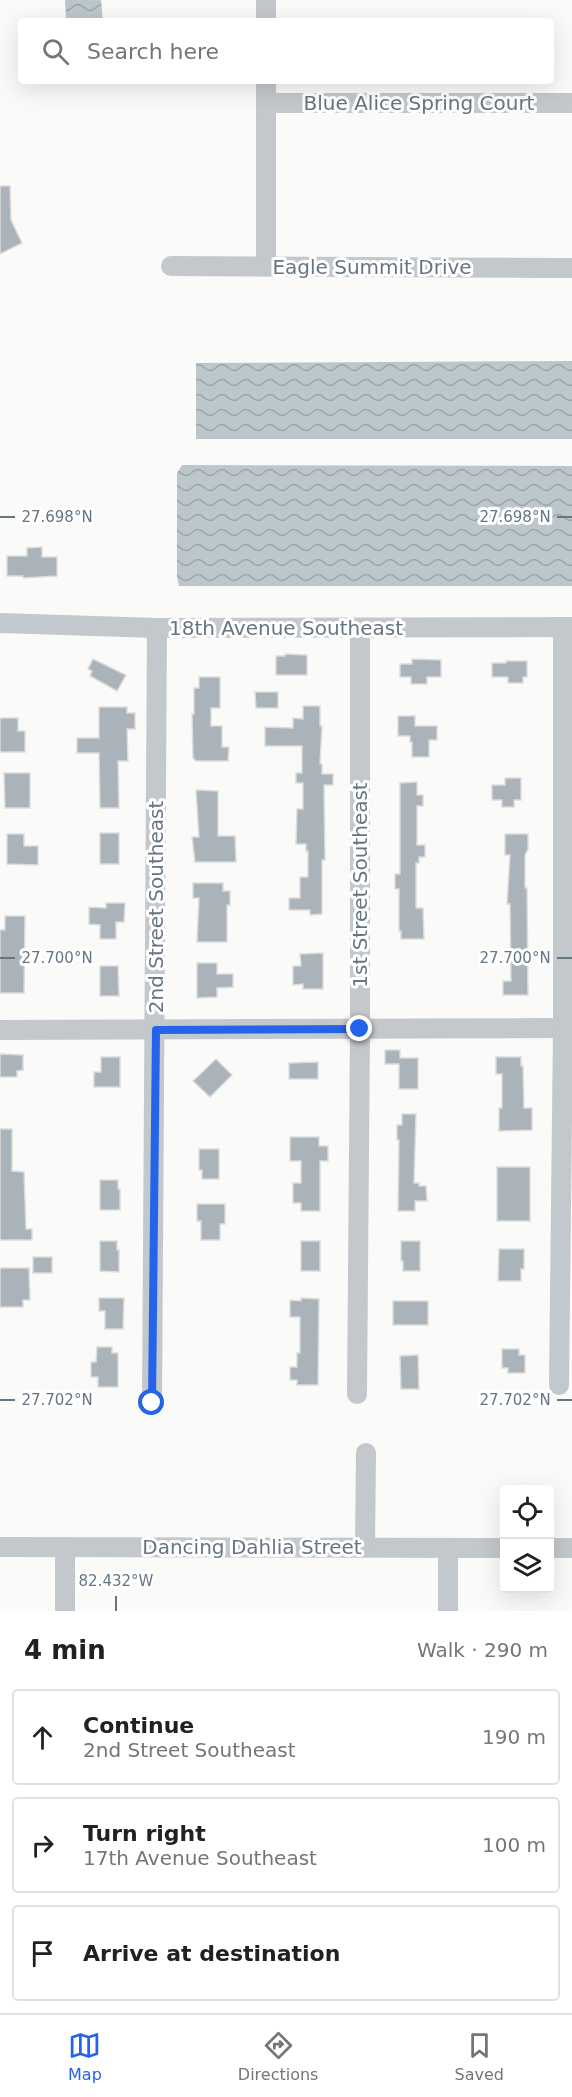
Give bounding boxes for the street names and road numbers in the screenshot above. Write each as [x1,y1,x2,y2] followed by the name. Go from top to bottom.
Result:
[304,91,535,115] street label: Blue Alice Spring Court
[272,255,472,279] street label: Eagle Summit Drive
[169,616,403,640] street label: 18th Avenue Southeast
[348,782,372,988] street label: 1st Street Southeast
[144,801,168,1013] street label: 2nd Street Southeast
[142,1535,362,1559] street label: Dancing Dahlia Street

